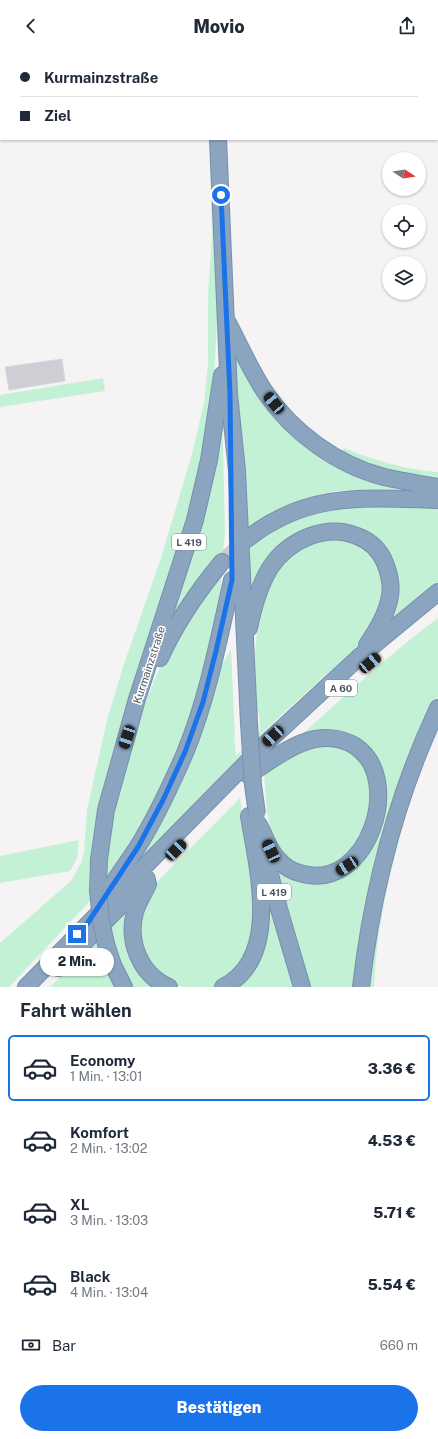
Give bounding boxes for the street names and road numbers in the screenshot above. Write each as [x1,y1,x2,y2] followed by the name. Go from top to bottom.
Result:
[172,534,206,550] road number: L 419
[131,625,167,705] street label: Kurmainzstraße
[325,680,357,696] road number: A 60
[257,884,291,900] road number: L 419

